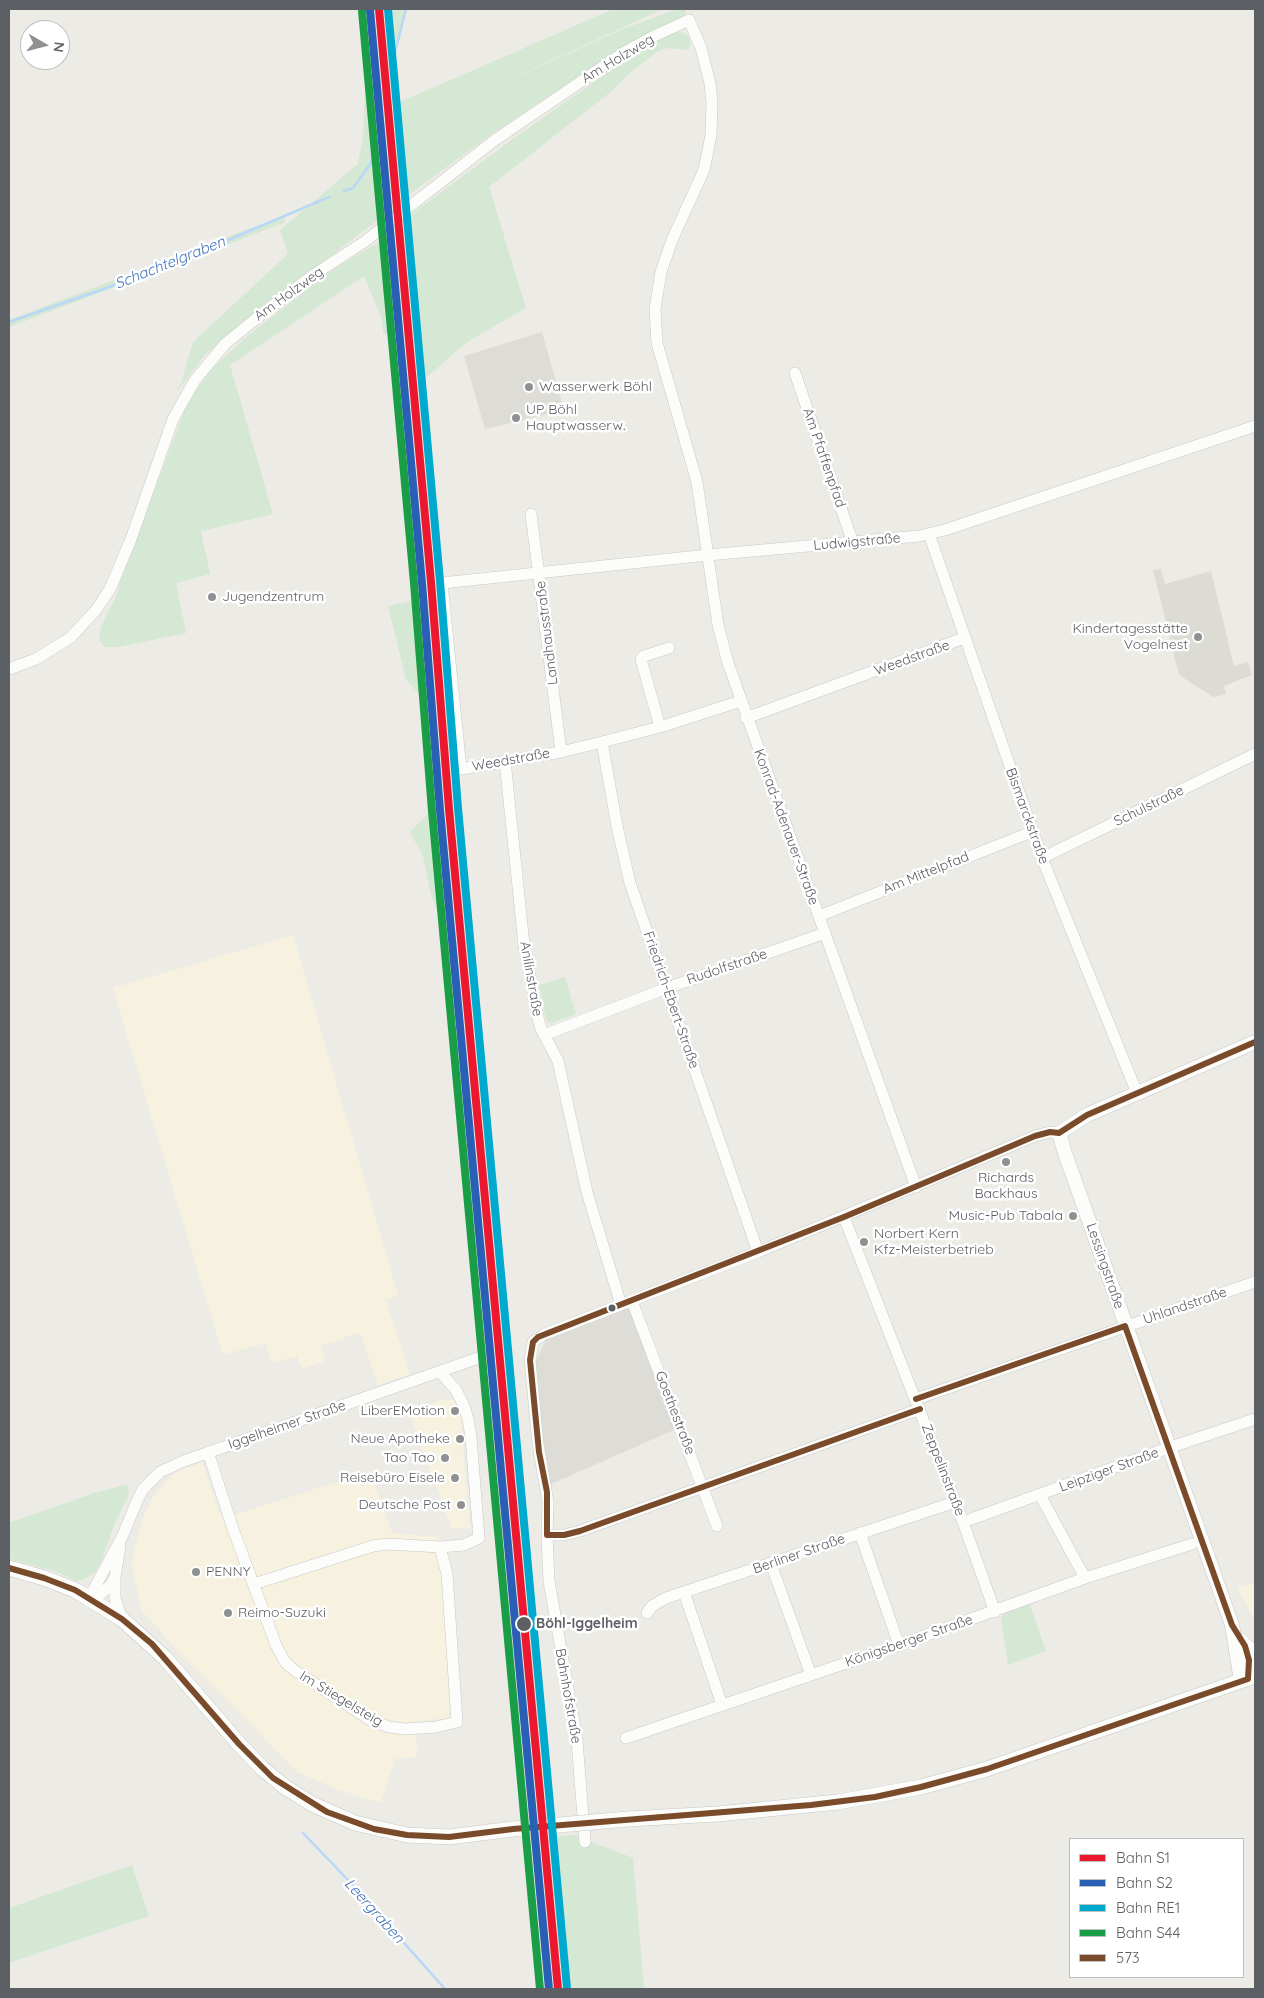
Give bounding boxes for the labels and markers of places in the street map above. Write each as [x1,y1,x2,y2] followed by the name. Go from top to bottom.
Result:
[539,379,652,395] place label: Wasserwerk Böhl
[523,381,535,393] marker: Wasserwerk Böhl
[526,402,625,434] place label: UP Böhl Hauptwasserw.
[510,412,522,424] marker: UP Böhl Hauptwasserw.
[222,589,324,605] place label: Jugendzentrum
[206,591,218,603] marker: Jugendzentrum
[1072,621,1188,654] place label: Kindertagesstätte Vogelnest
[1192,631,1204,643] marker: Kindertagesstätte Vogelnest
[1000,1156,1012,1168] marker: Richards Backhaus
[974,1170,1038,1202] place label: Richards Backhaus
[948,1208,1063,1224] place label: Music-Pub Tabala
[1067,1210,1079,1222] marker: Music-Pub Tabala
[874,1226,994,1258] place label: Norbert Kern Kfz-Meisterbetrieb
[858,1236,870,1248] marker: Norbert Kern Kfz-Meisterbetrieb
[607,1303,617,1313] unlabelled marker
[360,1403,445,1419] place label: LiberEMotion
[449,1405,461,1417] marker: LiberEMotion
[351,1431,450,1447] place label: Neue Apotheke
[454,1433,466,1445] marker: Neue Apotheke
[383,1450,435,1466] place label: Tao Tao
[439,1452,451,1464] marker: Tao Tao
[340,1470,445,1486] place label: Reisebüro Eisele
[449,1472,461,1484] marker: Reisebüro Eisele
[358,1497,451,1513] place label: Deutsche Post
[455,1499,467,1511] marker: Deutsche Post
[206,1564,251,1580] place label: PENNY
[190,1566,202,1578] marker: PENNY
[238,1605,326,1621] place label: Reimo-Suzuki
[222,1607,234,1619] marker: Reimo-Suzuki
[515,1615,533,1633] marker: Böhl-Iggelheim
[536,1616,638,1632] place label: Böhl-Iggelheim

